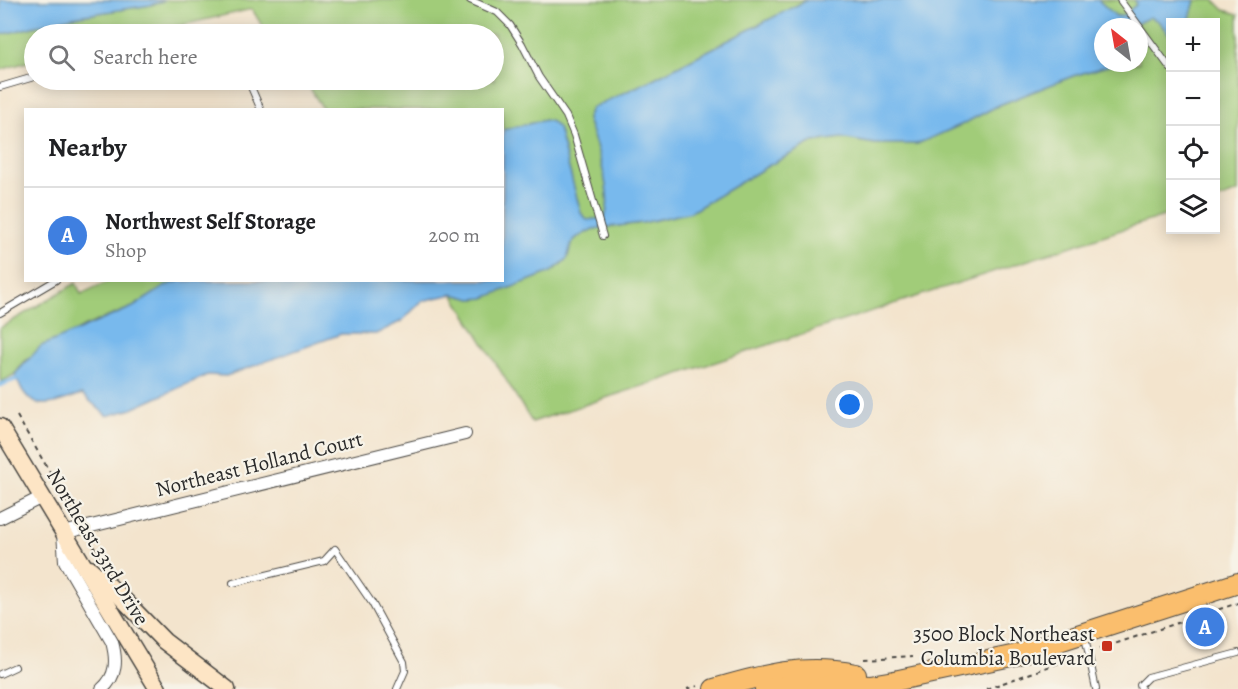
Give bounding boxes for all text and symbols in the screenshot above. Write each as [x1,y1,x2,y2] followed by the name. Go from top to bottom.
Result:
[1094,18,1148,72] north arrow
[1166,18,1220,234] map controls
[1166,18,1220,72] button: +
[24,24,504,90] search box
[45,41,78,74] icon: search
[93,42,198,72] text: Search here
[1166,72,1220,126] button: −
[1166,126,1220,180] button: locate
[48,130,127,165] text: Nearby
[1166,180,1220,234] button: layers
[105,207,316,237] text: Northwest Self Storage
[61,222,74,249] text: A
[429,222,480,249] text: 200 m
[105,237,147,264] text: Shop
[835,390,864,419] your location
[153,425,366,503] street label: Northeast Holland Court
[40,464,156,630] street label: Northeast 33rd Drive
[1186,604,1224,650] pin: A
[913,620,1096,672] place label: 3500 Block Northeast Columbia Boulevard
[1100,639,1114,653] marker: 3500 Block Northeast Columbia Boulevard

